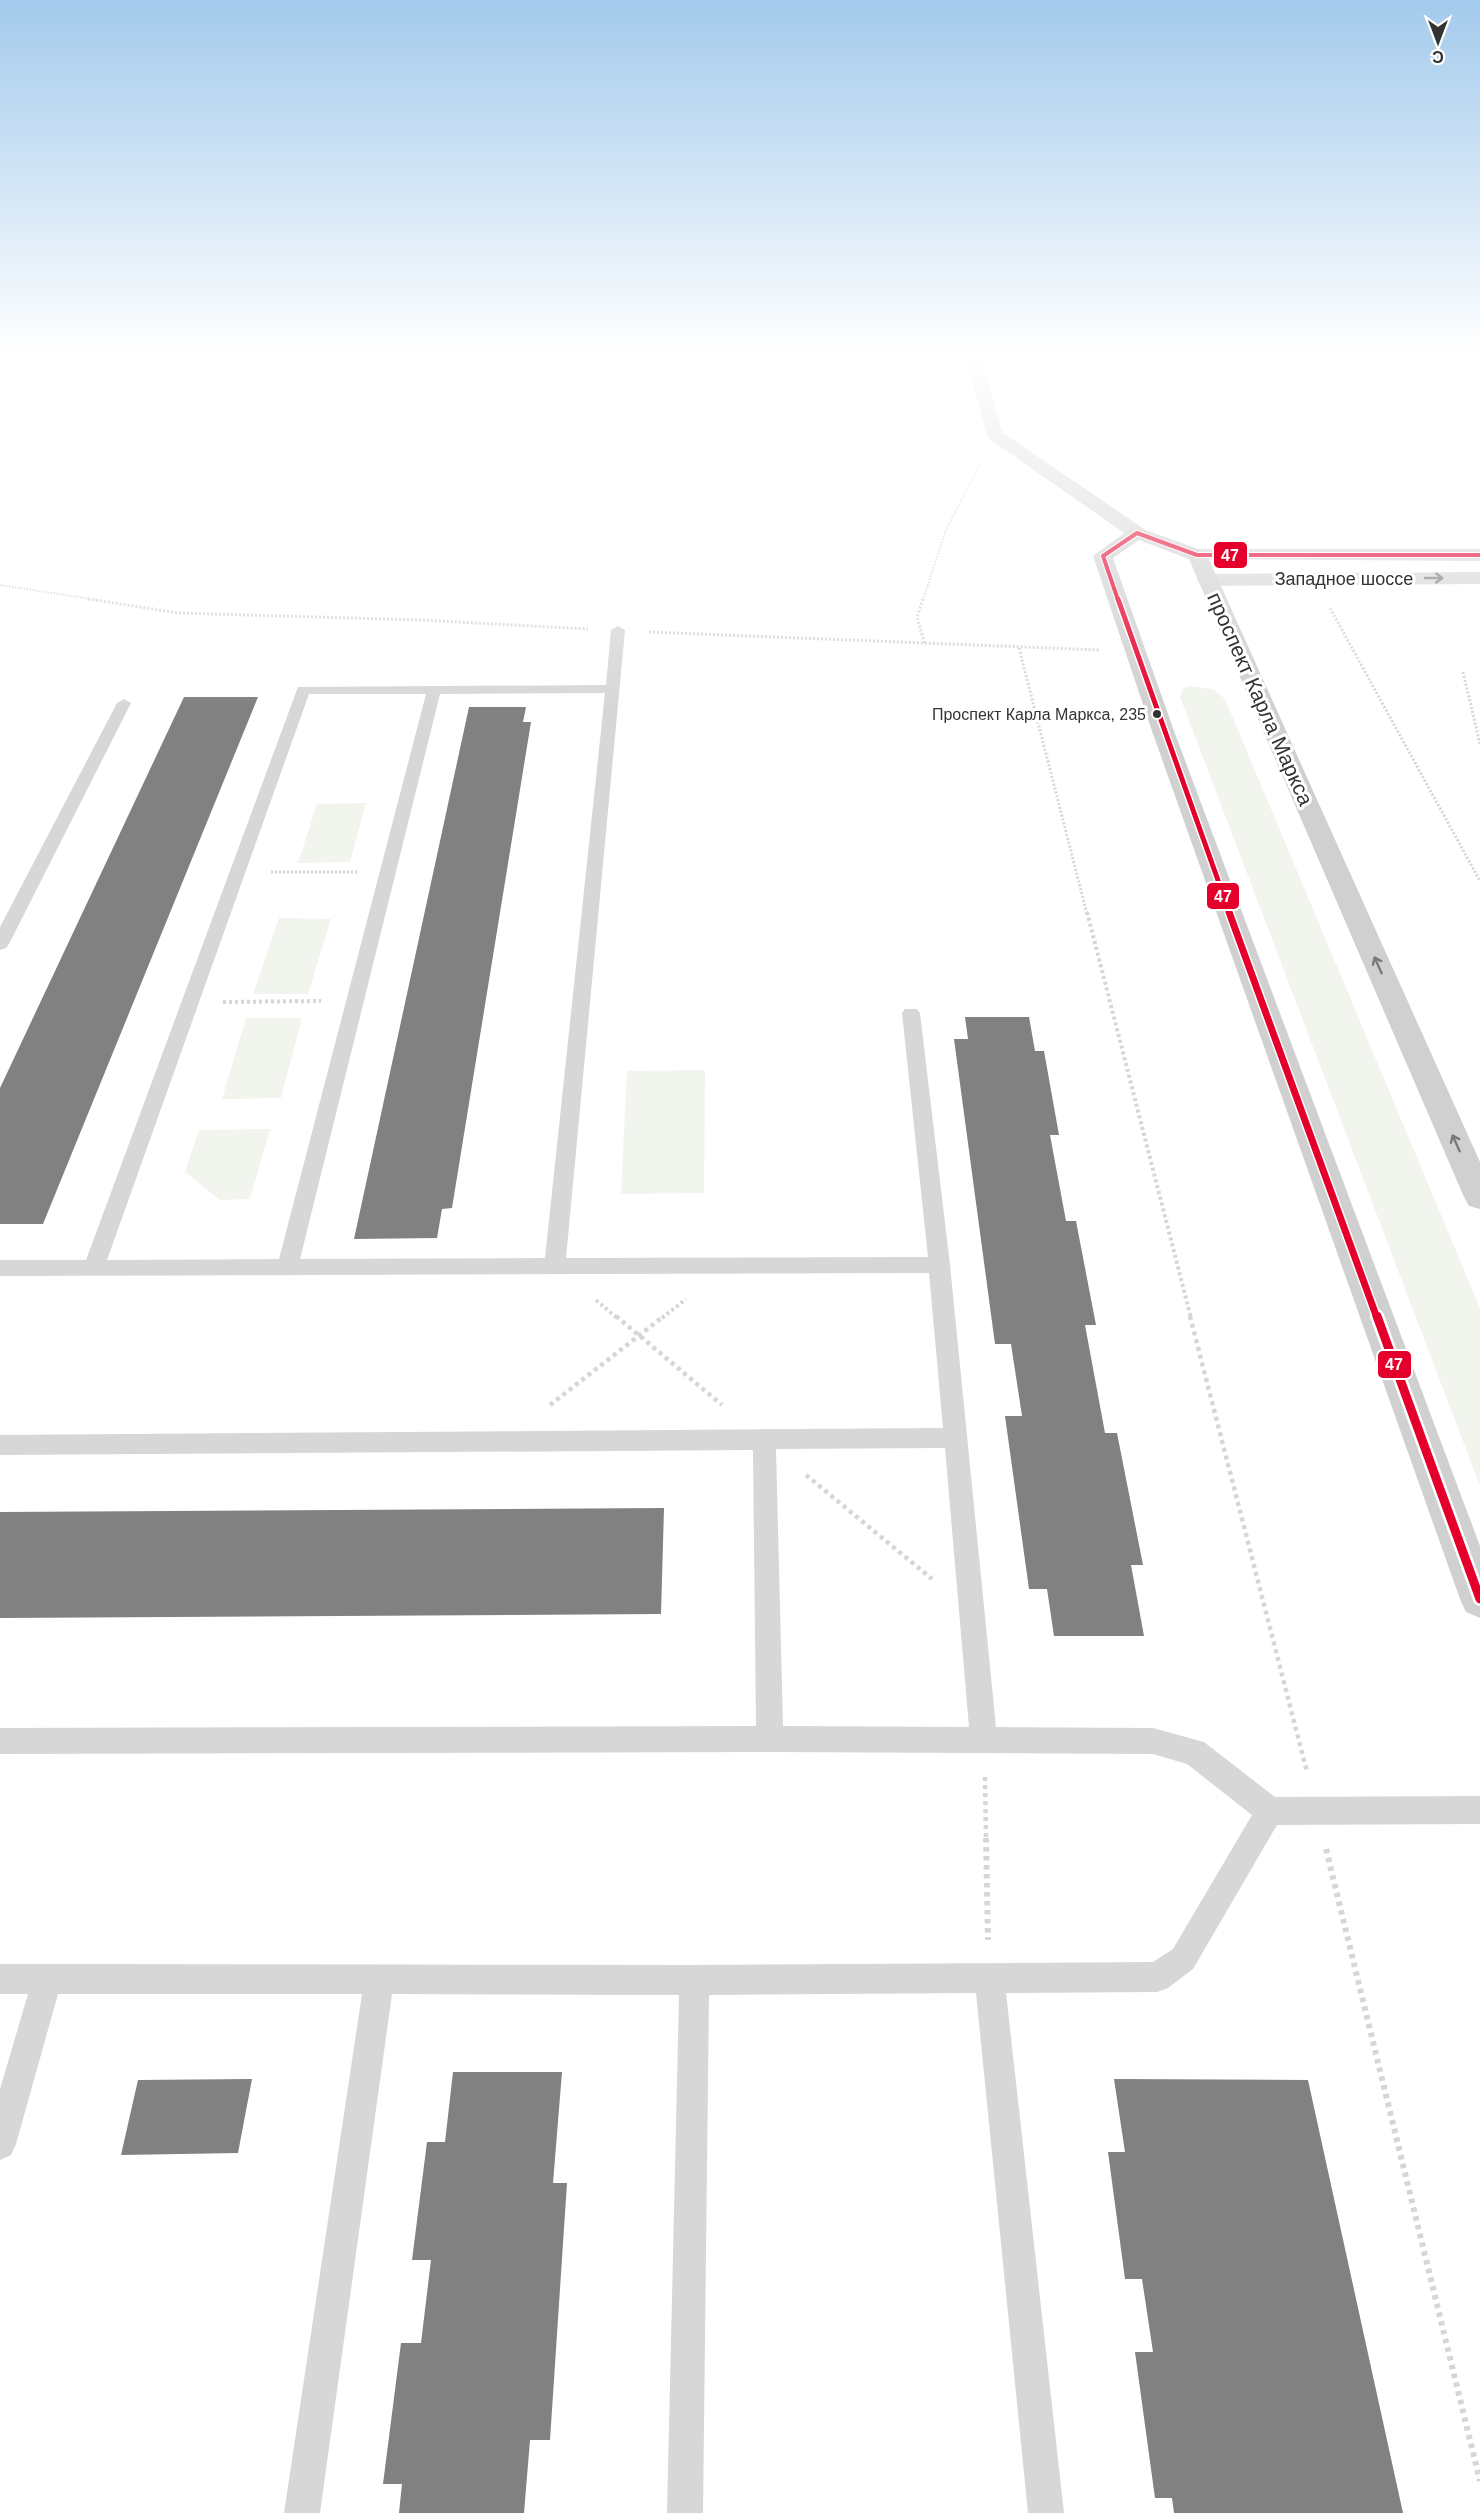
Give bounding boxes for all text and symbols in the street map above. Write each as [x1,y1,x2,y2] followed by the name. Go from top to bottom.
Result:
[1408,12,1468,72] north arrow
[1432,48,1444,65] text: С
[1213,541,1248,569] line badge: 47
[1221,547,1239,564] text: 47
[1275,569,1413,589] street label: Западное шоссе
[1423,572,1443,584] one-way arrow
[1203,589,1318,809] street label: проспект Карла Маркса
[932,706,1146,723] place label: Проспект Карла Маркса, 235
[1151,708,1163,720] marker: Проспект Карла Маркса, 235
[1206,882,1240,910] line badge: 47
[1214,888,1232,905] text: 47
[1371,956,1383,974] one-way arrow
[1450,1135,1462,1153] one-way arrow
[1377,1350,1412,1379] line badge: 47
[1385,1356,1403,1373] text: 47

